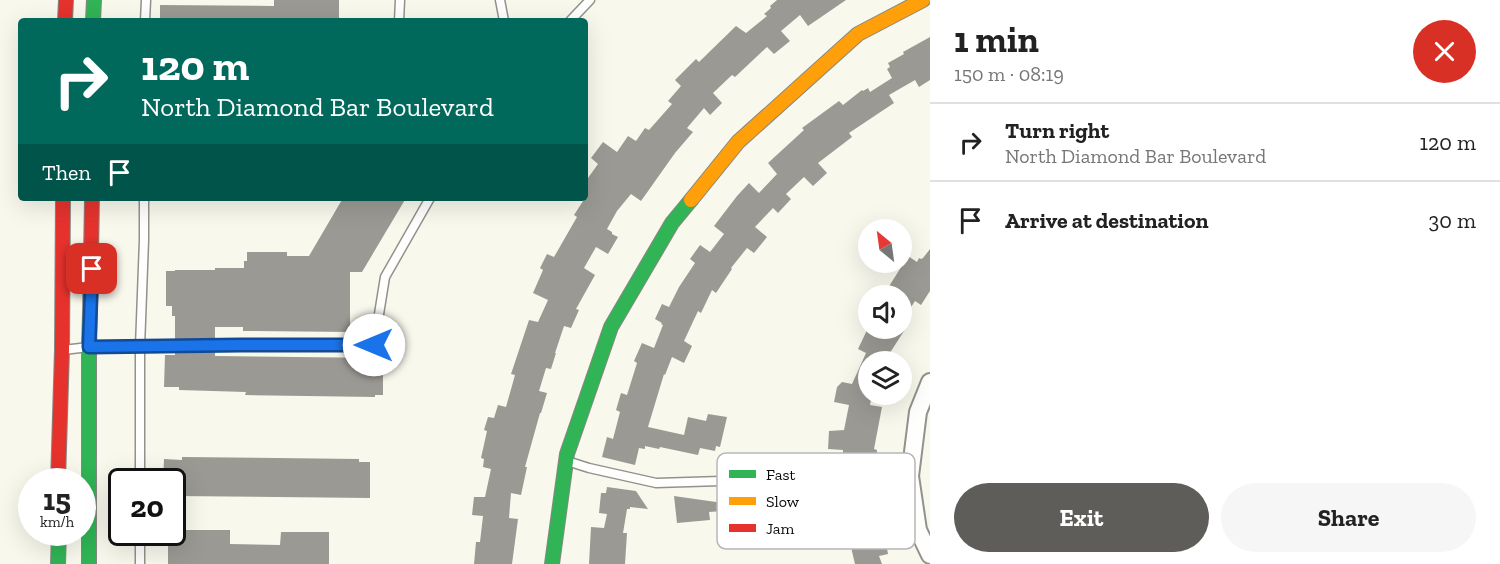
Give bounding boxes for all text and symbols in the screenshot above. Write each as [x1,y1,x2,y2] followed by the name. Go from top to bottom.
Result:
[954,18,1039,61] text: 1 min
[1413,20,1476,83] button: close
[141,40,249,91] text: 120 m
[42,42,120,120] icon: right
[954,62,1064,86] text: 150 m · 08:19
[141,91,494,123] text: North Diamond Bar Boulevard
[1005,117,1109,144] text: Turn right
[954,126,987,159] icon: right
[1420,129,1476,156] text: 120 m
[1005,144,1266,168] text: North Diamond Bar Boulevard
[103,156,136,189] icon: arrive
[42,159,91,186] text: Then
[954,204,987,237] icon: arrive
[1005,207,1208,234] text: Arrive at destination
[1429,207,1476,234] text: 30 m
[858,219,912,273] north arrow
[858,219,912,405] map controls
[66,243,117,294] pin
[75,252,108,285] icon: arrive
[858,285,912,339] button: sound
[342,313,406,377] position arrow
[858,351,912,405] button: layers
[717,453,915,549] legend
[766,465,795,484] text: Fast
[108,468,186,546] speed limit sign: 20
[43,482,71,518] text: 15
[954,483,1209,552] button: Exit
[1221,483,1476,552] button: Share
[766,492,800,511] text: Slow
[40,513,74,531] text: km/h
[766,519,795,538] text: Jam

